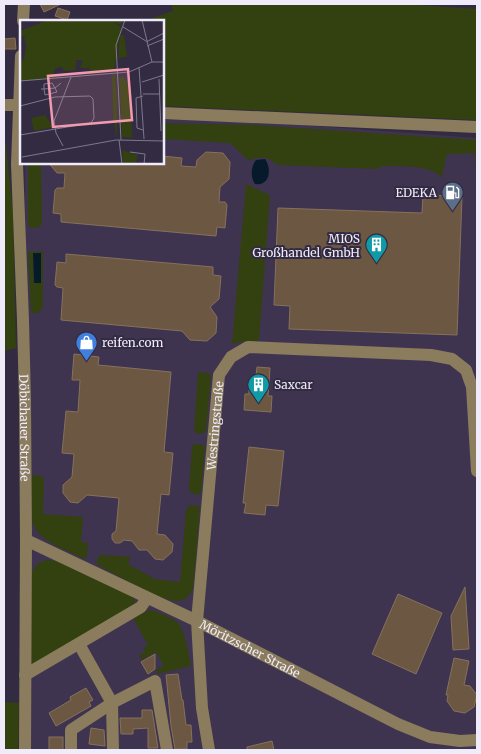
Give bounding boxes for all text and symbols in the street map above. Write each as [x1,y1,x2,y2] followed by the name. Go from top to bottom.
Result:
[20,20,164,164] inset map
[441,180,465,211] fuel station icon: EDEKA
[395,185,438,200] place label: EDEKA
[253,231,360,260] place label: MIOS Großhandel GmbH
[364,233,388,264] building icon: MIOS Großhandel GmbH
[74,330,98,361] shop icon: reifen.com
[102,335,164,350] place label: reifen.com
[246,372,270,403] building icon: Saxcar
[17,374,33,481] street label: Döbichauer Straße
[274,377,313,392] place label: Saxcar
[203,380,226,472] street label: Westringstraße
[197,616,303,680] street label: Möritzscher Straße

